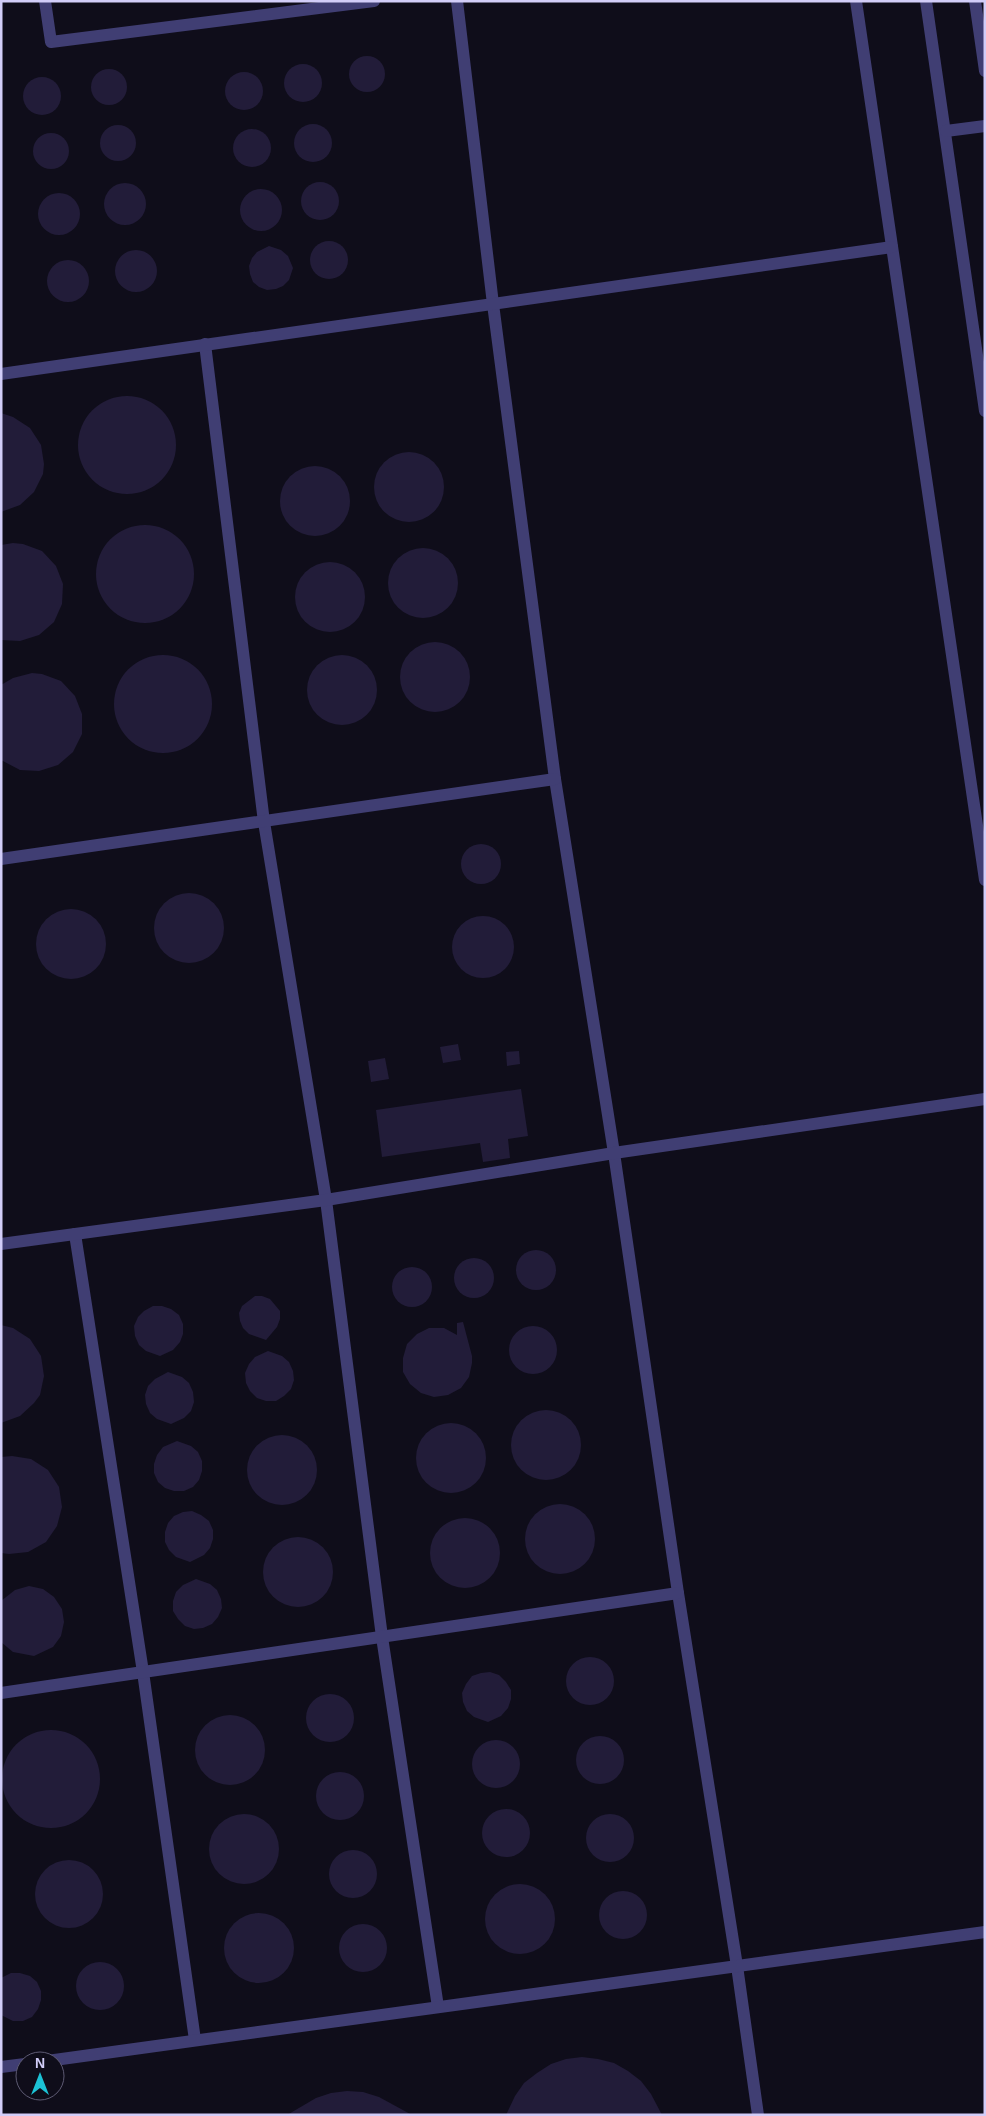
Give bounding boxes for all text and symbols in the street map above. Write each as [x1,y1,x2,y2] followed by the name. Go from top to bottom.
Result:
[15,2051,65,2101] north arrow
[35,2055,45,2071] text: N

